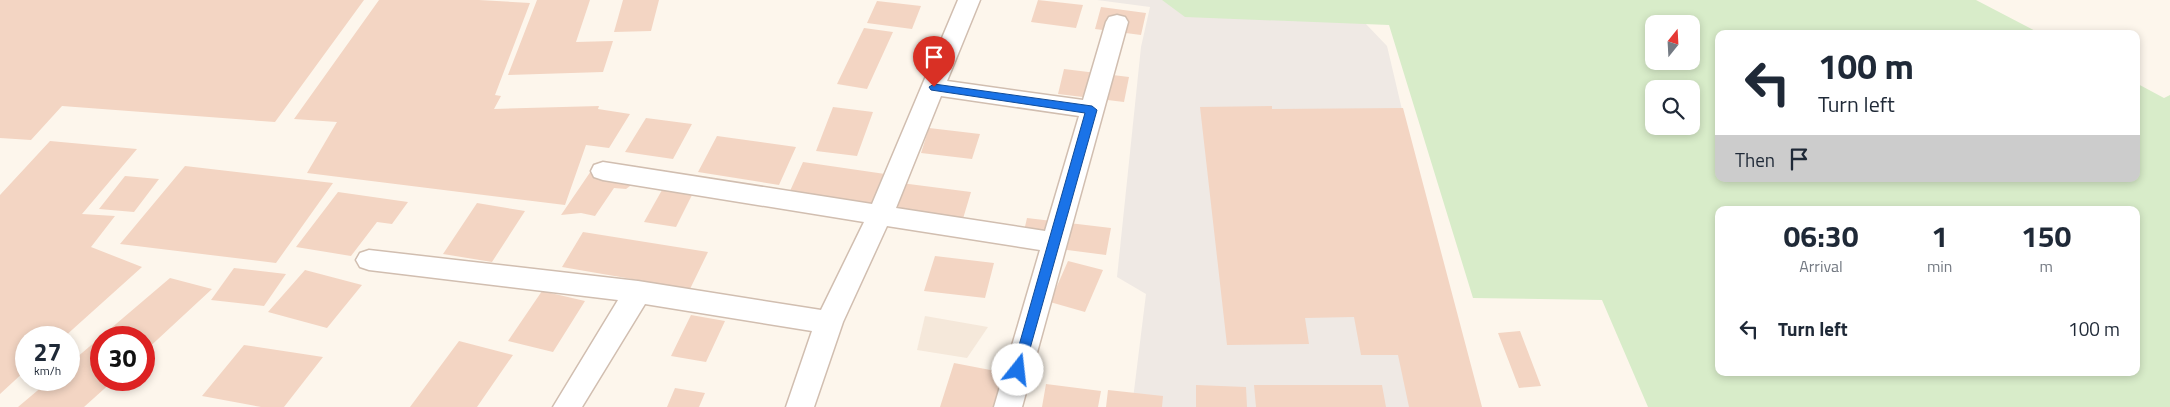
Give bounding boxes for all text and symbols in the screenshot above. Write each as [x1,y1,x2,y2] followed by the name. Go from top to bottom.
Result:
[1645,15,1700,70] north arrow
[1645,15,1700,135] map controls
[913,36,955,87] pin
[1818,39,1914,93] text: 100 m
[920,43,948,71] icon: arrive
[1735,50,1800,115] icon: left
[1645,80,1700,135] button: search
[1818,87,1895,121] text: Turn left
[1735,145,1775,174] text: Then
[1785,145,1813,173] icon: arrive
[1784,213,1858,259] text: 06:30
[1931,213,1948,259] text: 1
[2021,213,2071,259] text: 150
[1799,254,1843,278] text: Arrival
[1927,254,1952,278] text: min
[2040,254,2053,278] text: m
[1778,314,1848,343] text: Turn left
[2068,314,2120,343] text: 100 m
[1735,315,1763,343] icon: left
[90,326,155,391] speed limit sign: 30
[33,333,62,371] text: 27
[991,343,1043,395] position arrow
[34,361,61,380] text: km/h

